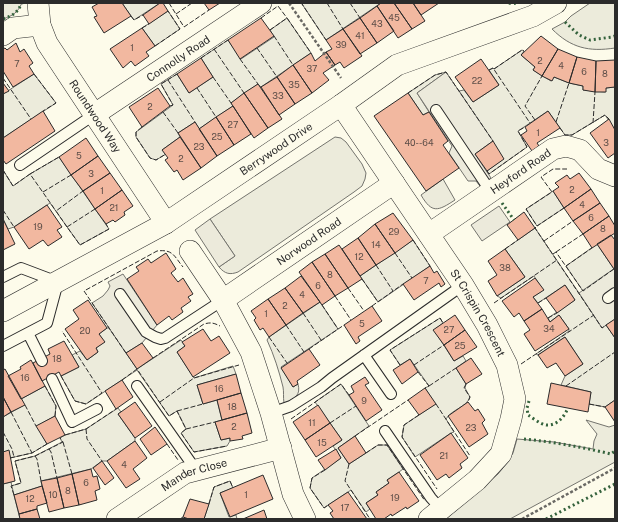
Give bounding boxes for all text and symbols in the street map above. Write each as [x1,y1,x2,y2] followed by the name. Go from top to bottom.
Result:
[388,12,400,23] house number: 45
[371,18,383,29] house number: 43
[355,30,365,41] house number: 41
[144,33,212,84] street label: Connolly Road
[335,39,347,50] house number: 39
[130,42,134,53] house number: 1
[537,55,543,66] house number: 2
[14,58,20,69] house number: 7
[558,60,564,71] house number: 4
[307,63,317,74] house number: 37
[581,66,587,77] house number: 6
[602,68,608,79] house number: 8
[472,75,482,86] house number: 22
[67,77,124,155] street label: Roundwood Way
[288,79,300,90] house number: 35
[272,90,284,101] house number: 33
[147,101,153,112] house number: 2
[228,119,238,130] house number: 27
[237,120,315,178] street label: Berrywood Drive
[536,127,540,138] house number: 1
[211,131,223,142] house number: 25
[404,137,434,148] house number: 40--64
[603,137,609,148] house number: 3
[193,141,205,152] house number: 23
[488,146,553,196] street label: Heyford Road
[76,150,82,161] house number: 5
[178,153,184,164] house number: 2
[88,168,94,179] house number: 3
[569,184,575,195] house number: 2
[100,185,104,196] house number: 1
[579,199,585,210] house number: 4
[109,202,119,213] house number: 21
[588,212,594,223] house number: 6
[274,215,343,267] street label: Norwood Road
[33,221,43,232] house number: 19
[600,223,606,234] house number: 8
[389,226,400,237] house number: 29
[371,239,381,250] house number: 14
[354,251,364,262] house number: 12
[499,262,511,273] house number: 38
[448,267,508,358] street label: St Crispin Crescent
[327,269,333,280] house number: 8
[423,275,429,286] house number: 7
[315,280,321,291] house number: 6
[299,289,305,300] house number: 4
[282,300,288,311] house number: 2
[264,308,268,319] house number: 1
[359,318,365,329] house number: 5
[543,323,555,334] house number: 34
[444,324,454,335] house number: 27
[80,325,91,336] house number: 20
[454,340,466,351] house number: 25
[52,353,62,364] house number: 18
[20,372,30,383] house number: 16
[214,383,224,394] house number: 16
[361,395,367,406] house number: 9
[227,401,237,412] house number: 18
[308,417,316,428] house number: 11
[231,421,237,432] house number: 2
[465,422,477,433] house number: 23
[317,437,327,448] house number: 15
[439,450,449,461] house number: 21
[159,456,228,493] street label: Mander Close
[121,459,127,470] house number: 4
[83,477,89,488] house number: 6
[65,485,71,496] house number: 8
[48,489,58,500] house number: 10
[244,489,248,500] house number: 1
[390,492,400,503] house number: 19
[25,493,35,504] house number: 12
[340,502,350,513] house number: 17

